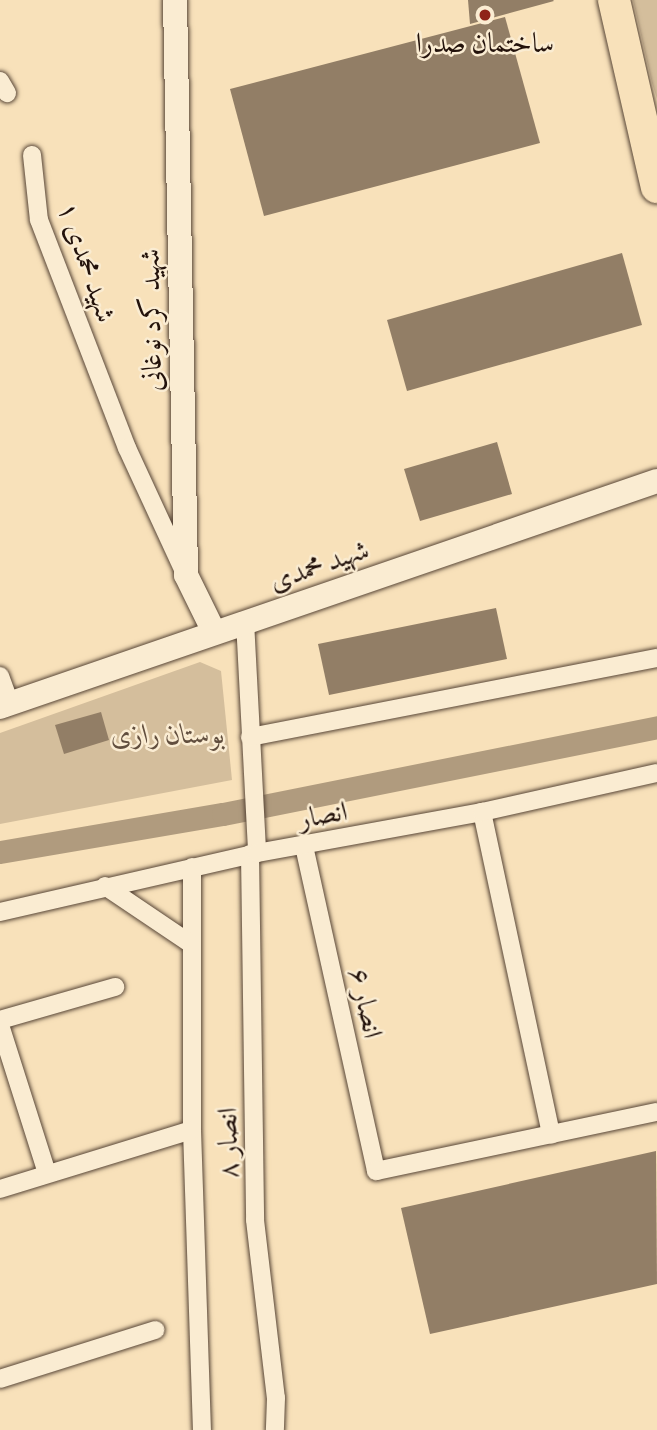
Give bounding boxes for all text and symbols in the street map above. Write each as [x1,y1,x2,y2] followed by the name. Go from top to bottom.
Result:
[477,7,493,23] marker: ساختمان صدرا
[416,26,554,60] place label: ساختمان صدرا
[51,197,123,327] street label: شهید محمدی ۱
[133,248,169,392] street label: شهید کرد نوغانی
[265,532,373,598] street label: شهید محمدی
[111,717,225,751] park label: بوستان رازی
[296,794,350,836] street label: انصار
[342,965,390,1041] street label: انصار ۶
[211,1107,245,1179] street label: انصار ۸

